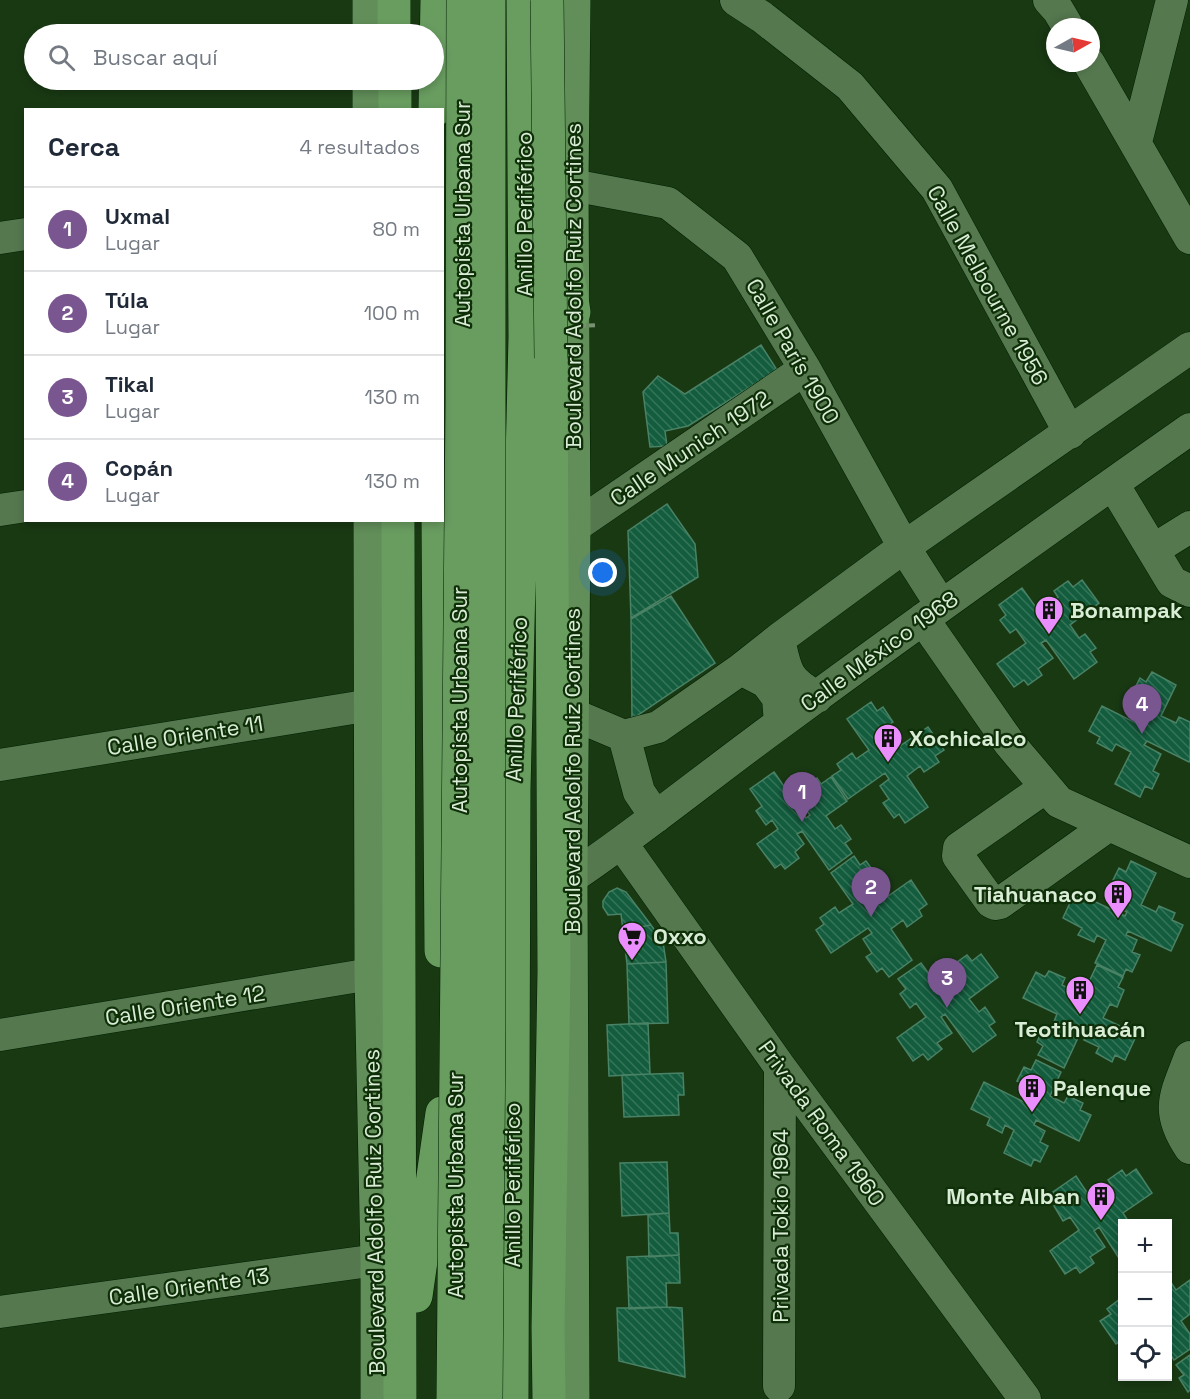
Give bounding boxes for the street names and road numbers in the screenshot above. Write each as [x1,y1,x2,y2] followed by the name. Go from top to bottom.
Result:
[448,101,476,327] street label: Autopista Urbana Sur
[559,123,587,449] street label: Boulevard Adolfo Ruiz Cortines
[510,132,538,297] street label: Anillo Periférico
[921,180,1055,390] street label: Calle Melbourne 1956
[740,273,846,429] street label: Calle París 1900
[604,384,776,512] street label: Calle Munich 1972
[795,584,963,718] street label: Calle México 1968
[445,587,473,813] street label: Autopista Urbana Sur
[558,608,586,934] street label: Boulevard Adolfo Ruiz Cortines
[499,616,533,782] street label: Anillo Periférico
[105,709,265,761] street label: Calle Oriente 11
[103,979,267,1031] street label: Calle Oriente 12
[752,1035,892,1211] street label: Privada Roma 1960
[357,1049,391,1375] street label: Boulevard Adolfo Ruiz Cortines
[441,1072,469,1298] street label: Autopista Urbana Sur
[498,1103,526,1268] street label: Anillo Periférico
[766,1129,794,1323] street label: Privada Tokio 1964
[107,1261,271,1311] street label: Calle Oriente 13

